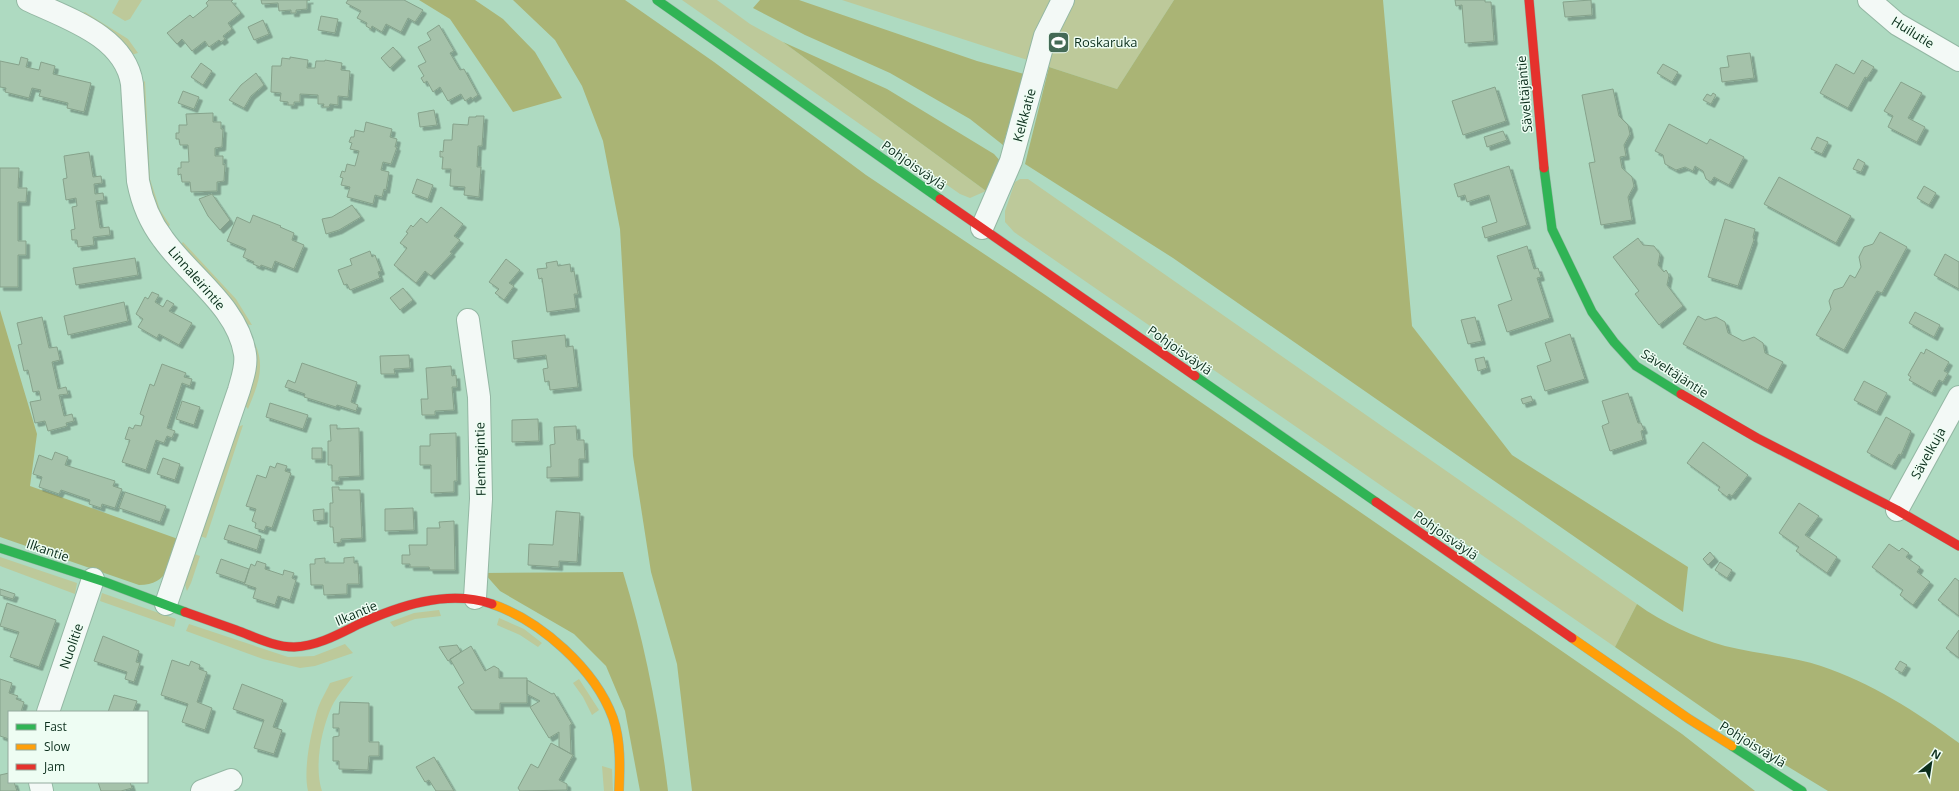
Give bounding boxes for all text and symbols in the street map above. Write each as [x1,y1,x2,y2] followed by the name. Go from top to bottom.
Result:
[1888,12,1938,52] street label: Huilutie
[1046,29,1072,55] sports icon: Roskaruka
[1074,33,1137,51] place label: Roskaruka
[1512,55,1536,133] street label: Säveltäjäntie
[1008,86,1040,144] street label: Kelkkatie
[878,136,950,194] street label: Pohjoisväylä
[164,242,230,314] street label: Linnaleirintie
[1144,321,1216,379] street label: Pohjoisväylä
[1638,344,1712,402] street label: Säveltäjäntie
[470,422,490,496] street label: Flemingintie
[1906,424,1950,482] street label: Sävelkuja
[1410,506,1482,564] street label: Pohjoisväylä
[24,534,72,566] street label: Ilkantie
[332,596,380,630] street label: Ilkantie
[55,621,87,671] street label: Nuolitie
[8,711,148,783] legend
[1716,717,1790,771] street label: Pohjoisväylä
[44,718,67,735] text: Fast
[44,738,71,755] text: Slow
[1911,743,1951,783] north arrow
[1929,745,1944,763] text: N
[43,758,65,775] text: Jam

